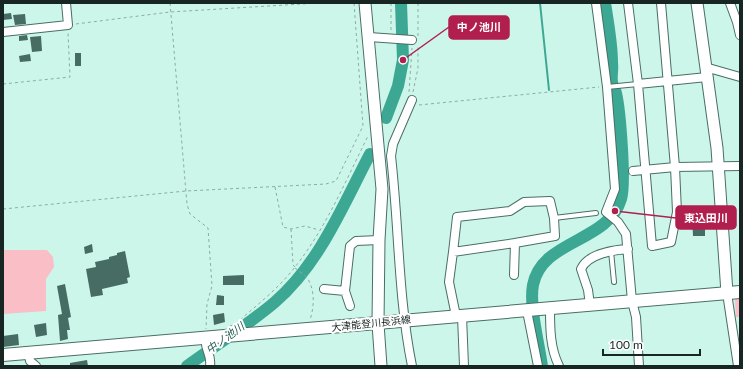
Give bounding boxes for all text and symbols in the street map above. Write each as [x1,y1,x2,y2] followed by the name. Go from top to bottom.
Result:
[449,16,509,39] callout: 中ノ池川
[457,20,501,33] text: 中ノ池川
[676,206,736,229] callout: 東込田川
[684,211,728,224] text: 東込田川
[331,313,411,333] street label: 大津能登川長浜線
[203,319,247,356] water label: 中ノ池川
[603,331,700,357] scale bar
[609,337,643,352] text: 100 m

